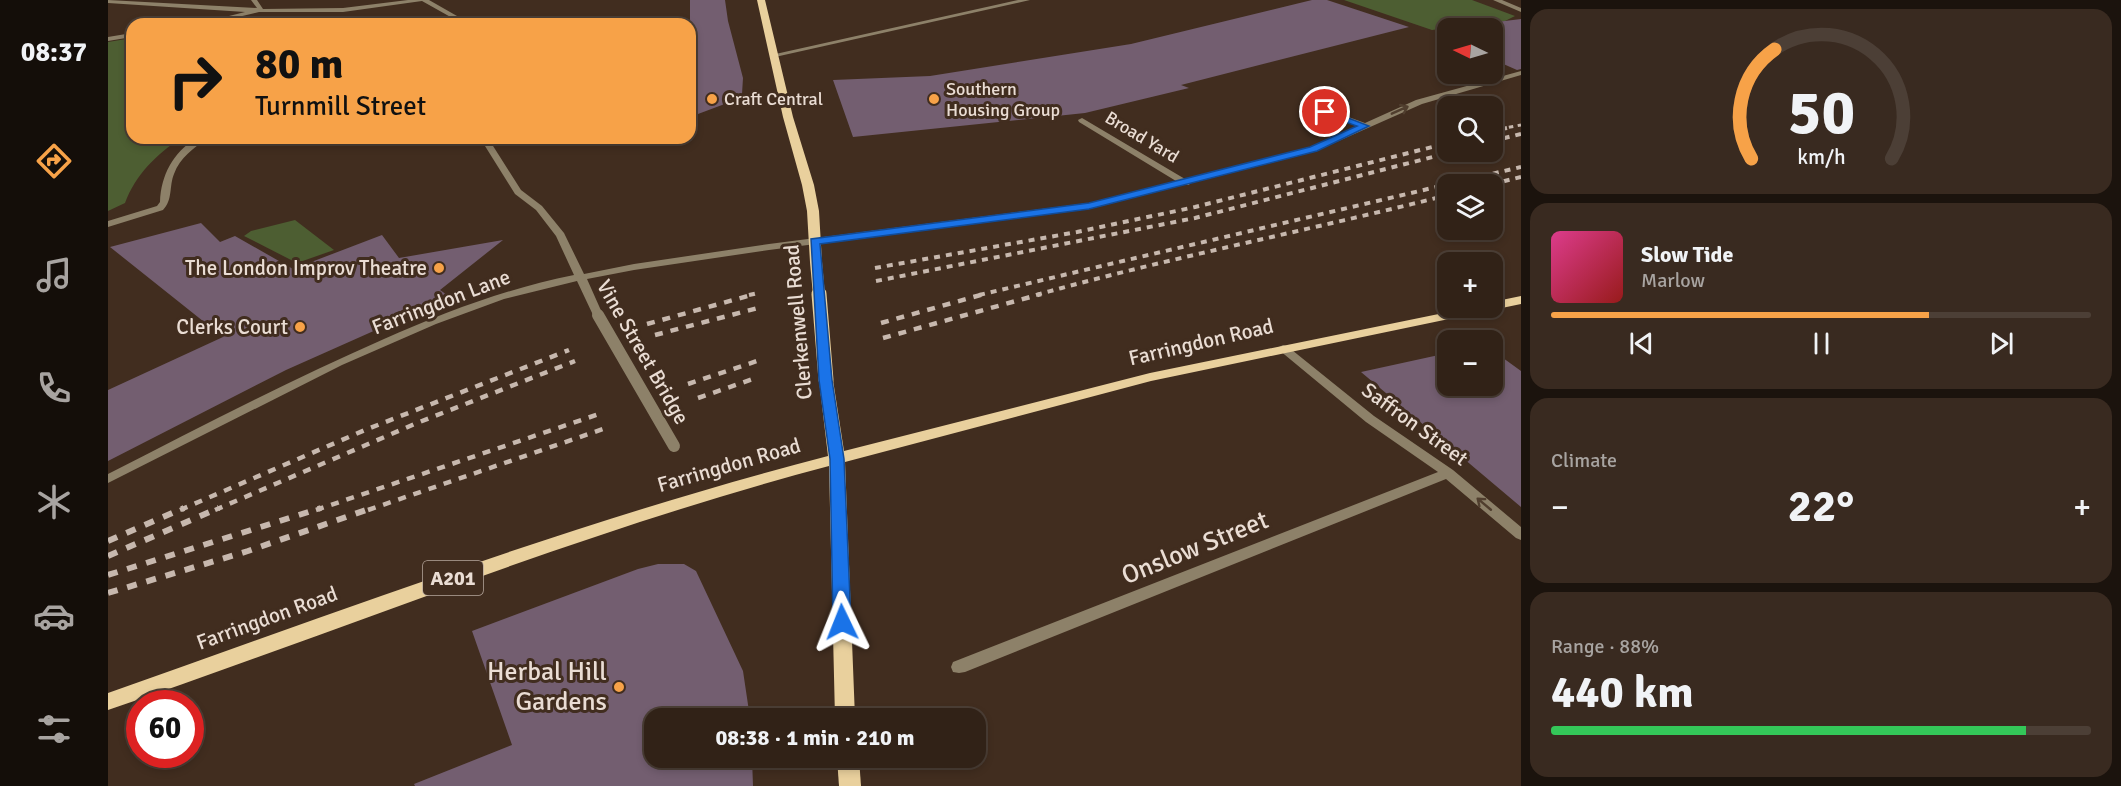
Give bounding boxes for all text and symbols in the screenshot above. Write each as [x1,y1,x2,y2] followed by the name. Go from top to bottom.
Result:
[1437,18,1503,84] north arrow
[1437,18,1503,396] map controls
[21,36,87,69] text: 08:37
[255,39,344,90] text: 80 m
[156,42,234,120] icon: right
[1787,74,1855,151] text: 50
[946,78,1060,121] place label: Southern Housing Group
[1299,86,1350,137] pin
[724,88,823,110] place label: Craft Central
[255,90,426,123] text: Turnmill Street
[705,92,719,106] marker: Craft Central
[927,92,941,106] marker: Southern Housing Group
[1308,95,1341,128] icon: arrive
[1437,96,1503,162] button: search
[1390,104,1408,115] one-way arrow
[1101,106,1183,168] street label: Broad Yard
[33,140,75,182] icon: directions
[1797,144,1845,170] text: km/h
[1437,174,1503,240] button: layers
[1641,241,1733,268] text: Slow Tide
[778,243,818,401] street label: Clerkenwell Road
[1437,252,1503,318] button: +
[33,254,75,296] icon: music
[185,255,427,281] place label: The London Improv Theatre
[432,261,446,275] marker: The London Improv Theatre
[368,264,514,340] street label: Farringdon Lane
[1641,268,1705,293] text: Marlow
[591,275,695,429] street label: Vine Street Bridge
[1126,313,1276,371] street label: Farringdon Road
[176,314,288,340] place label: Clerks Court
[293,320,307,334] marker: Clerks Court
[1625,327,1658,360] icon: previous
[1805,327,1838,360] icon: pause
[1985,327,2018,360] icon: next
[1437,330,1503,396] button: −
[33,367,75,409] icon: phone
[1357,377,1473,471] street label: Saffron Street
[654,432,804,498] street label: Farringdon Road
[1551,448,1617,473] text: Climate
[1788,479,1854,534] text: 22°
[33,481,75,523] icon: climate
[1551,487,1569,528] text: −
[2073,487,2091,528] text: +
[1477,497,1492,511] one-way arrow
[1117,504,1273,592] street label: Onslow Street
[423,561,483,595] road number: A201
[193,580,341,656] street label: Farringdon Road
[810,590,874,654] position arrow
[33,595,75,637] icon: car
[1551,634,1659,659] text: Range · 88%
[487,656,607,718] place label: Herbal Hill Gardens
[1551,665,1694,720] text: 440 km
[612,680,626,694] marker: Herbal Hill Gardens
[126,690,204,768] speed limit sign: 60
[33,708,75,750] icon: filters
[715,724,915,751] text: 08:38 · 1 min · 210 m

